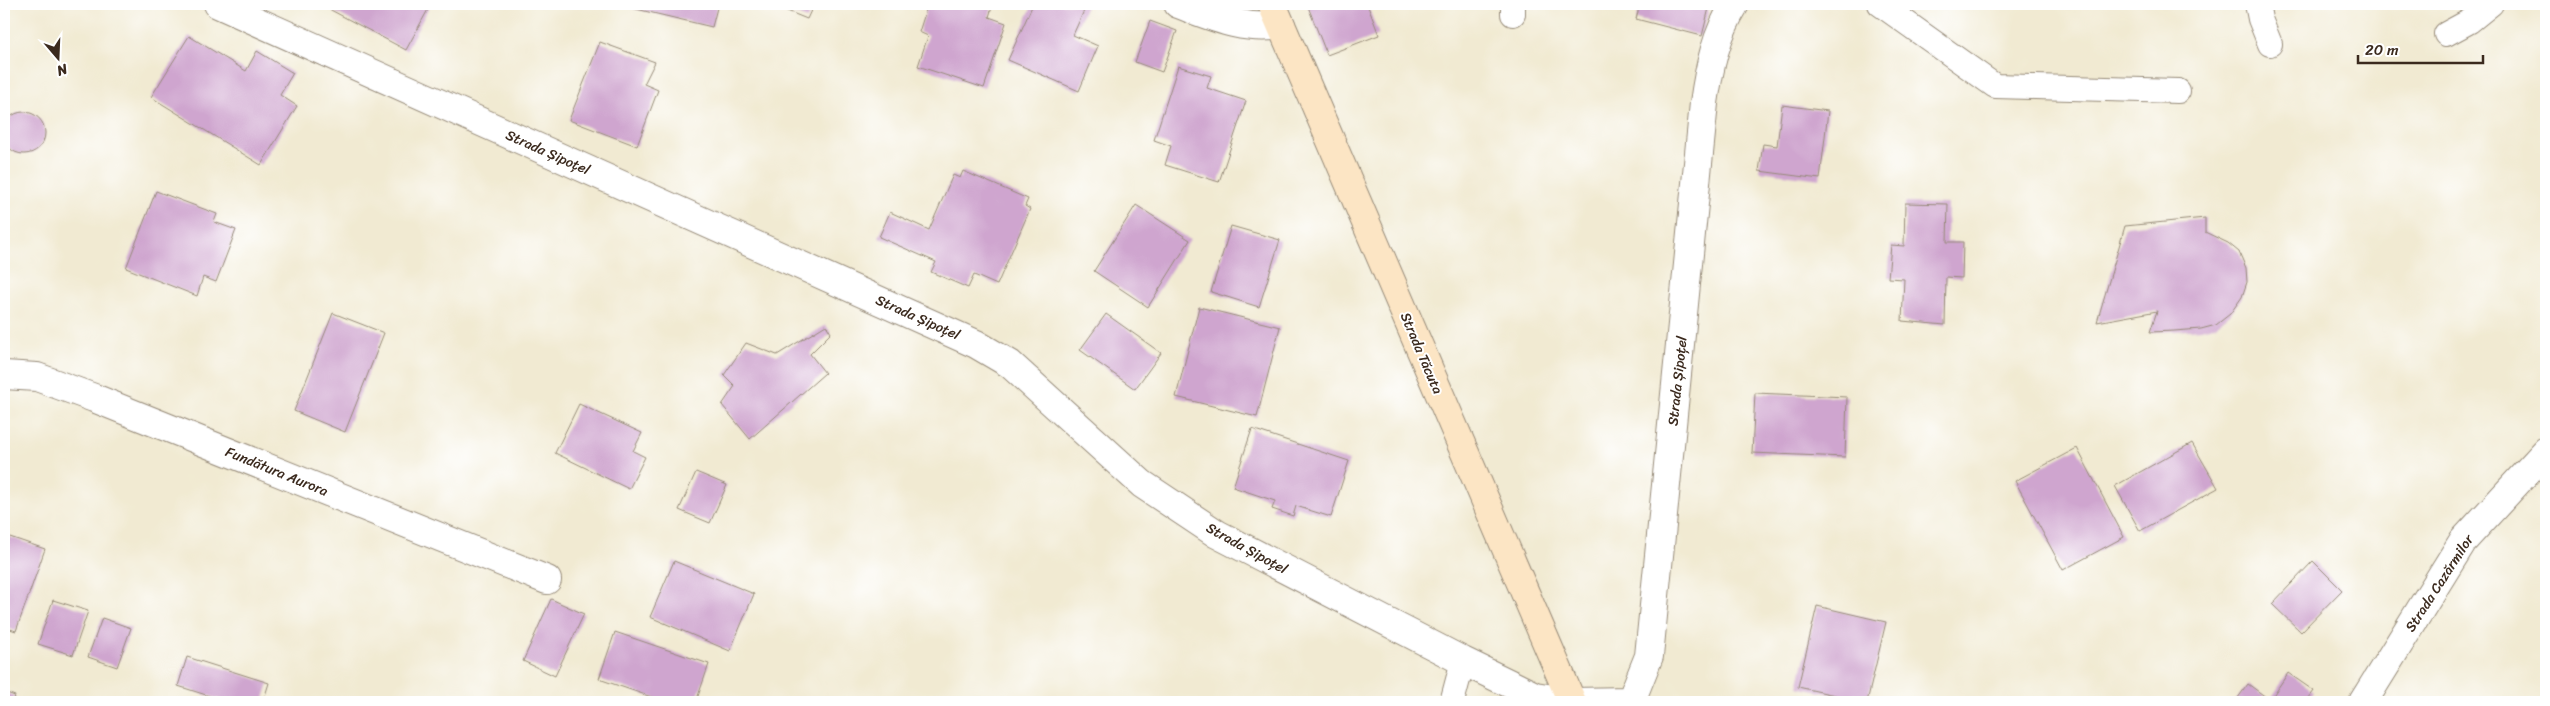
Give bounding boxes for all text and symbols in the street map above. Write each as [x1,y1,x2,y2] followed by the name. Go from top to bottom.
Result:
[32,32,82,82] north arrow
[2358,32,2482,64] scale bar
[2365,37,2399,63] text: 20 m
[53,56,72,83] text: N
[502,123,595,183] street label: Strada Șipoțel
[872,288,965,348] street label: Strada Șipoțel
[1393,308,1450,398] street label: Strada Tăcuta
[1660,334,1695,427] street label: Strada Șipoțel
[222,439,332,503] street label: Fundătura Aurora
[1201,516,1293,582] street label: Strada Șipoțel
[2398,528,2481,637] street label: Strada Cazărmilor

